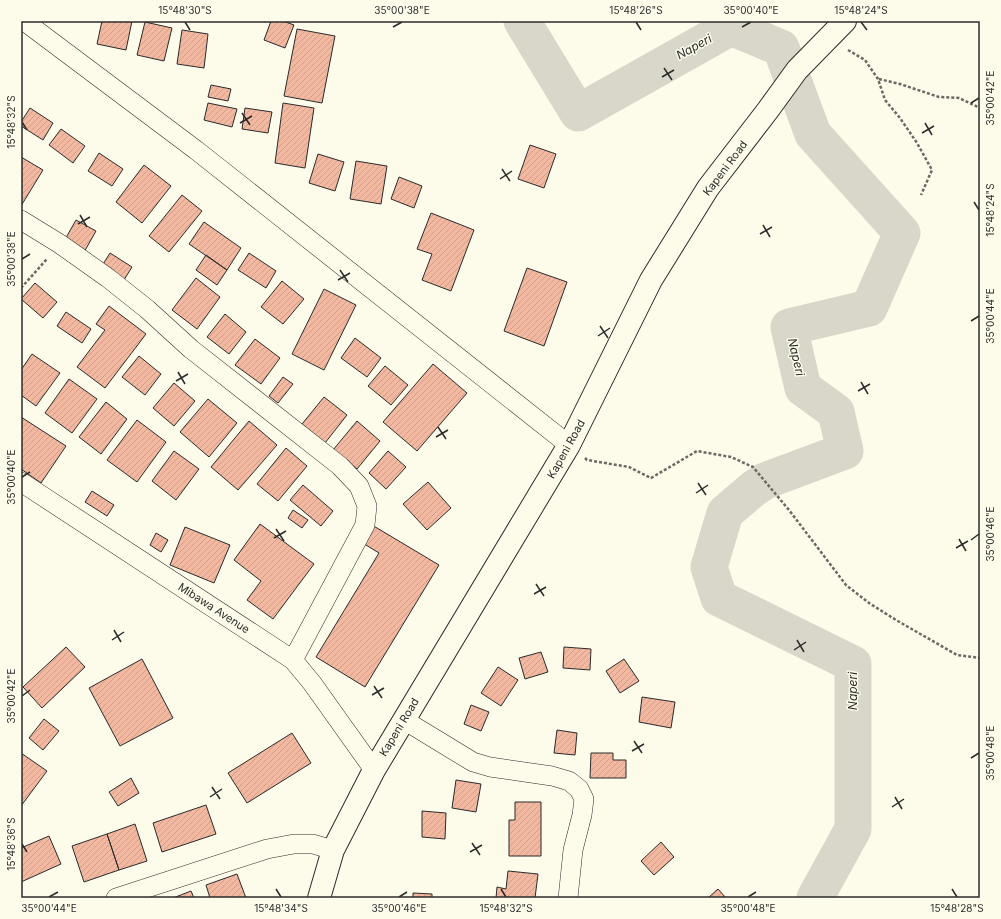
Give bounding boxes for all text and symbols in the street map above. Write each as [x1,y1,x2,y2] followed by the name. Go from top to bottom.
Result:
[158,4,212,16] text: 15°48'30"S
[374,4,430,16] text: 35°00'38"E
[609,4,663,16] text: 15°48'26"S
[723,4,779,16] text: 35°00'40"E
[834,4,888,16] text: 15°48'24"S
[673,30,715,62] water label: Naperi
[984,70,996,126] text: 35°00'42"E
[5,95,17,149] text: 15°48'32"S
[700,138,750,198] street label: Kapeni Road
[984,183,996,237] text: 15°48'24"S
[5,231,17,287] text: 35°00'38"E
[984,288,996,344] text: 35°00'44"E
[785,337,808,378] water label: Naperi
[544,417,588,481] street label: Kapeni Road
[5,449,17,505] text: 35°00'40"E
[984,506,996,562] text: 35°00'46"E
[176,580,252,636] street label: Mibawa Avenue
[5,668,17,724] text: 35°00'42"E
[845,671,860,710] water label: Naperi
[376,695,422,759] street label: Kapeni Road
[984,725,996,781] text: 35°00'48"E
[5,817,17,871] text: 15°48'36"S
[21,902,77,914] text: 35°00'44"E
[254,902,308,914] text: 15°48'34"S
[371,902,427,914] text: 35°00'46"E
[479,902,533,914] text: 15°48'32"S
[720,902,776,914] text: 35°00'48"E
[930,902,984,914] text: 15°48'28"S

